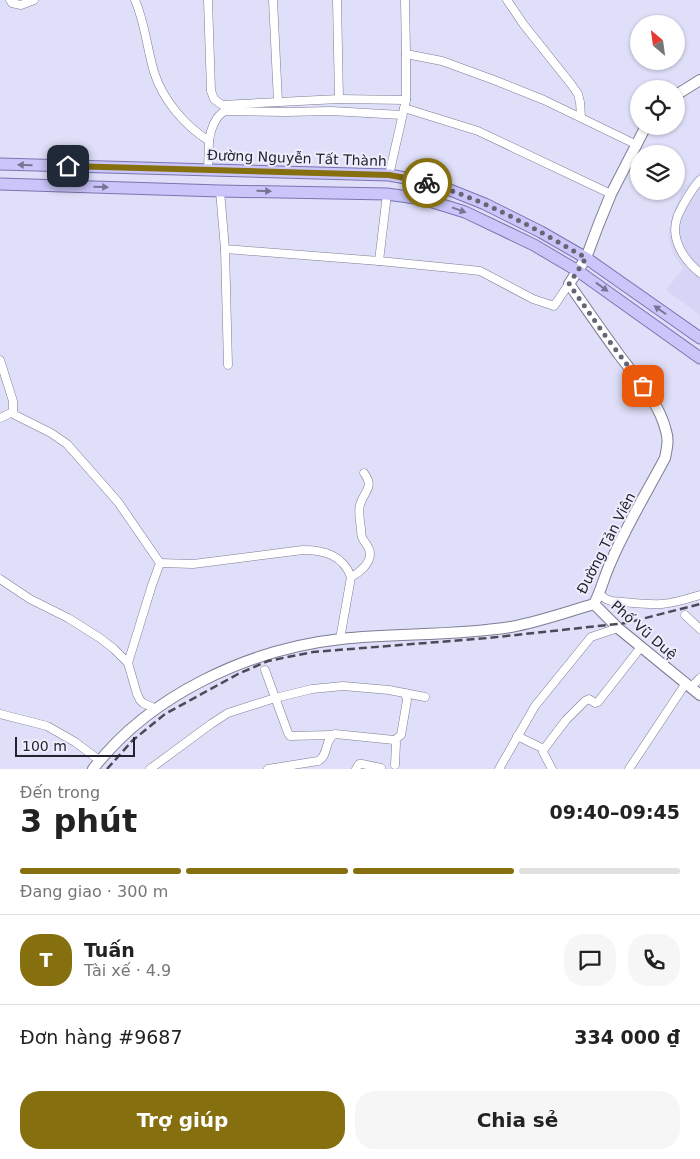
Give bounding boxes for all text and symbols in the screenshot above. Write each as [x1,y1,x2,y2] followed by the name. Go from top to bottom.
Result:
[630,15,685,70] north arrow
[630,15,685,200] map controls
[630,80,685,135] button: locate
[47,145,89,187] pin
[630,145,685,200] button: layers
[207,147,387,169] street label: Đường Nguyễn Tất Thành
[54,152,82,180] icon: home
[402,158,452,208] courier
[17,161,33,169] one-way arrow
[413,169,441,197] icon: bike
[93,183,109,191] one-way arrow
[256,188,272,196] one-way arrow
[452,206,467,214] one-way arrow
[595,282,608,292] one-way arrow
[653,305,667,315] one-way arrow
[622,365,664,407] pin
[629,372,657,400] icon: bag
[574,490,638,596] street label: Đường Tản Viên
[608,597,680,663] street label: Phố Vũ Duệ
[15,734,135,757] scale bar
[22,738,67,754] text: 100 m
[20,783,100,802] text: Đến trong
[550,801,680,823] text: 09:40–09:45
[20,802,137,840] text: 3 phút
[20,882,168,901] text: Đang giao · 300 m
[564,934,616,986] button: chat
[628,934,680,986] button: phone
[84,939,135,961] text: Tuấn
[40,949,52,971] text: T
[84,961,171,980] text: Tài xế · 4.9
[20,1026,183,1048] text: Đơn hàng #9687
[574,1026,680,1048] text: 334 000 ₫
[20,1091,345,1149] button: Trợ giúp
[355,1091,680,1149] button: Chia sẻ

